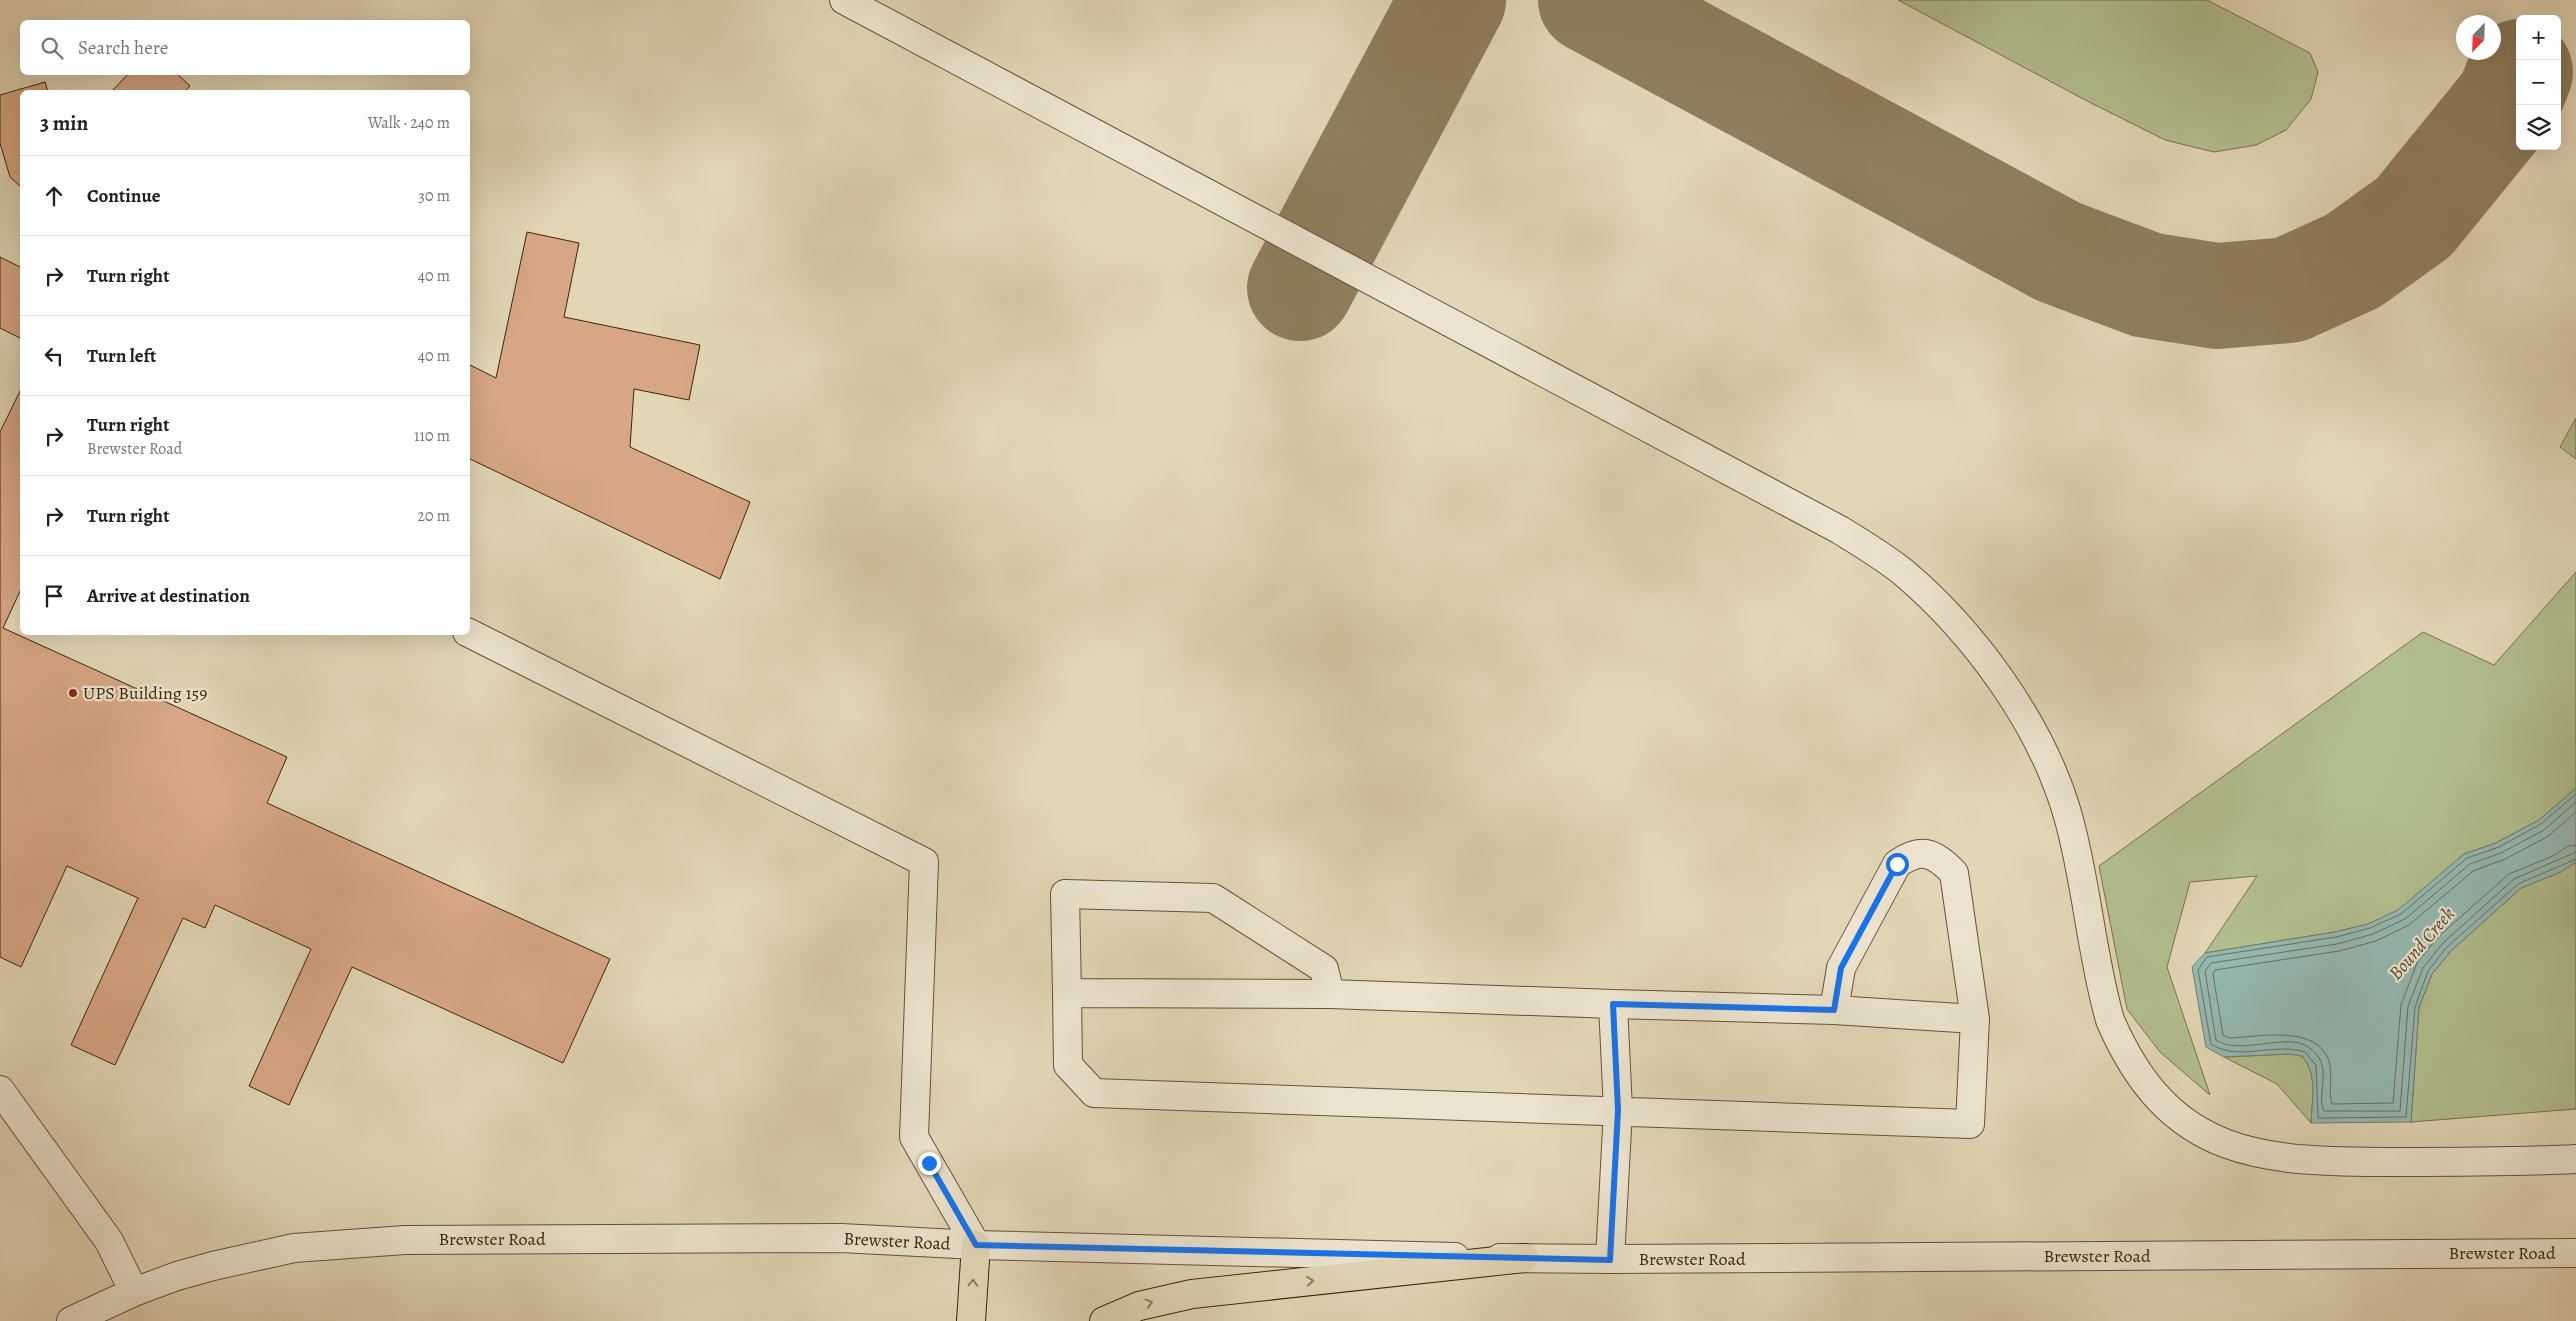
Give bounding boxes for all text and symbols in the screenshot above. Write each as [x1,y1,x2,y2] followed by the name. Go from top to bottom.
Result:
[2456,15,2501,60] north arrow
[2516,15,2561,150] map controls
[2516,15,2561,60] button: +
[20,20,470,75] search box
[38,34,66,62] icon: search
[78,35,168,61] text: Search here
[2516,60,2561,105] button: −
[2516,105,2561,150] button: layers
[40,109,88,137] text: 3 min
[368,112,450,134] text: Walk · 240 m
[40,182,68,210] icon: ahead
[87,183,161,209] text: Continue
[418,185,450,207] text: 30 m
[40,262,68,290] icon: right
[87,263,169,289] text: Turn right
[418,265,450,287] text: 40 m
[40,342,68,370] icon: left
[87,343,156,369] text: Turn left
[418,345,450,367] text: 40 m
[87,412,169,438] text: Turn right
[40,422,68,450] icon: right
[414,425,450,447] text: 110 m
[87,438,182,460] text: Brewster Road
[40,502,68,530] icon: right
[87,503,169,529] text: Turn right
[417,505,450,527] text: 20 m
[40,582,68,610] icon: arrive
[87,583,250,609] text: Arrive at destination
[83,681,208,705] place label: UPS Building 159
[67,687,79,699] marker: UPS Building 159
[1886,853,1909,876] route start
[2383,902,2461,986] water label: Bound Creek
[918,1152,941,1175] route end
[843,1226,951,1256] street label: Brewster Road
[438,1227,546,1251] street label: Brewster Road
[2448,1241,2556,1265] street label: Brewster Road
[2043,1244,2151,1268] street label: Brewster Road
[1638,1247,1746,1271] street label: Brewster Road
[1307,1276,1315,1287] one-way arrow
[968,1279,979,1287] one-way arrow
[1145,1298,1154,1309] one-way arrow

